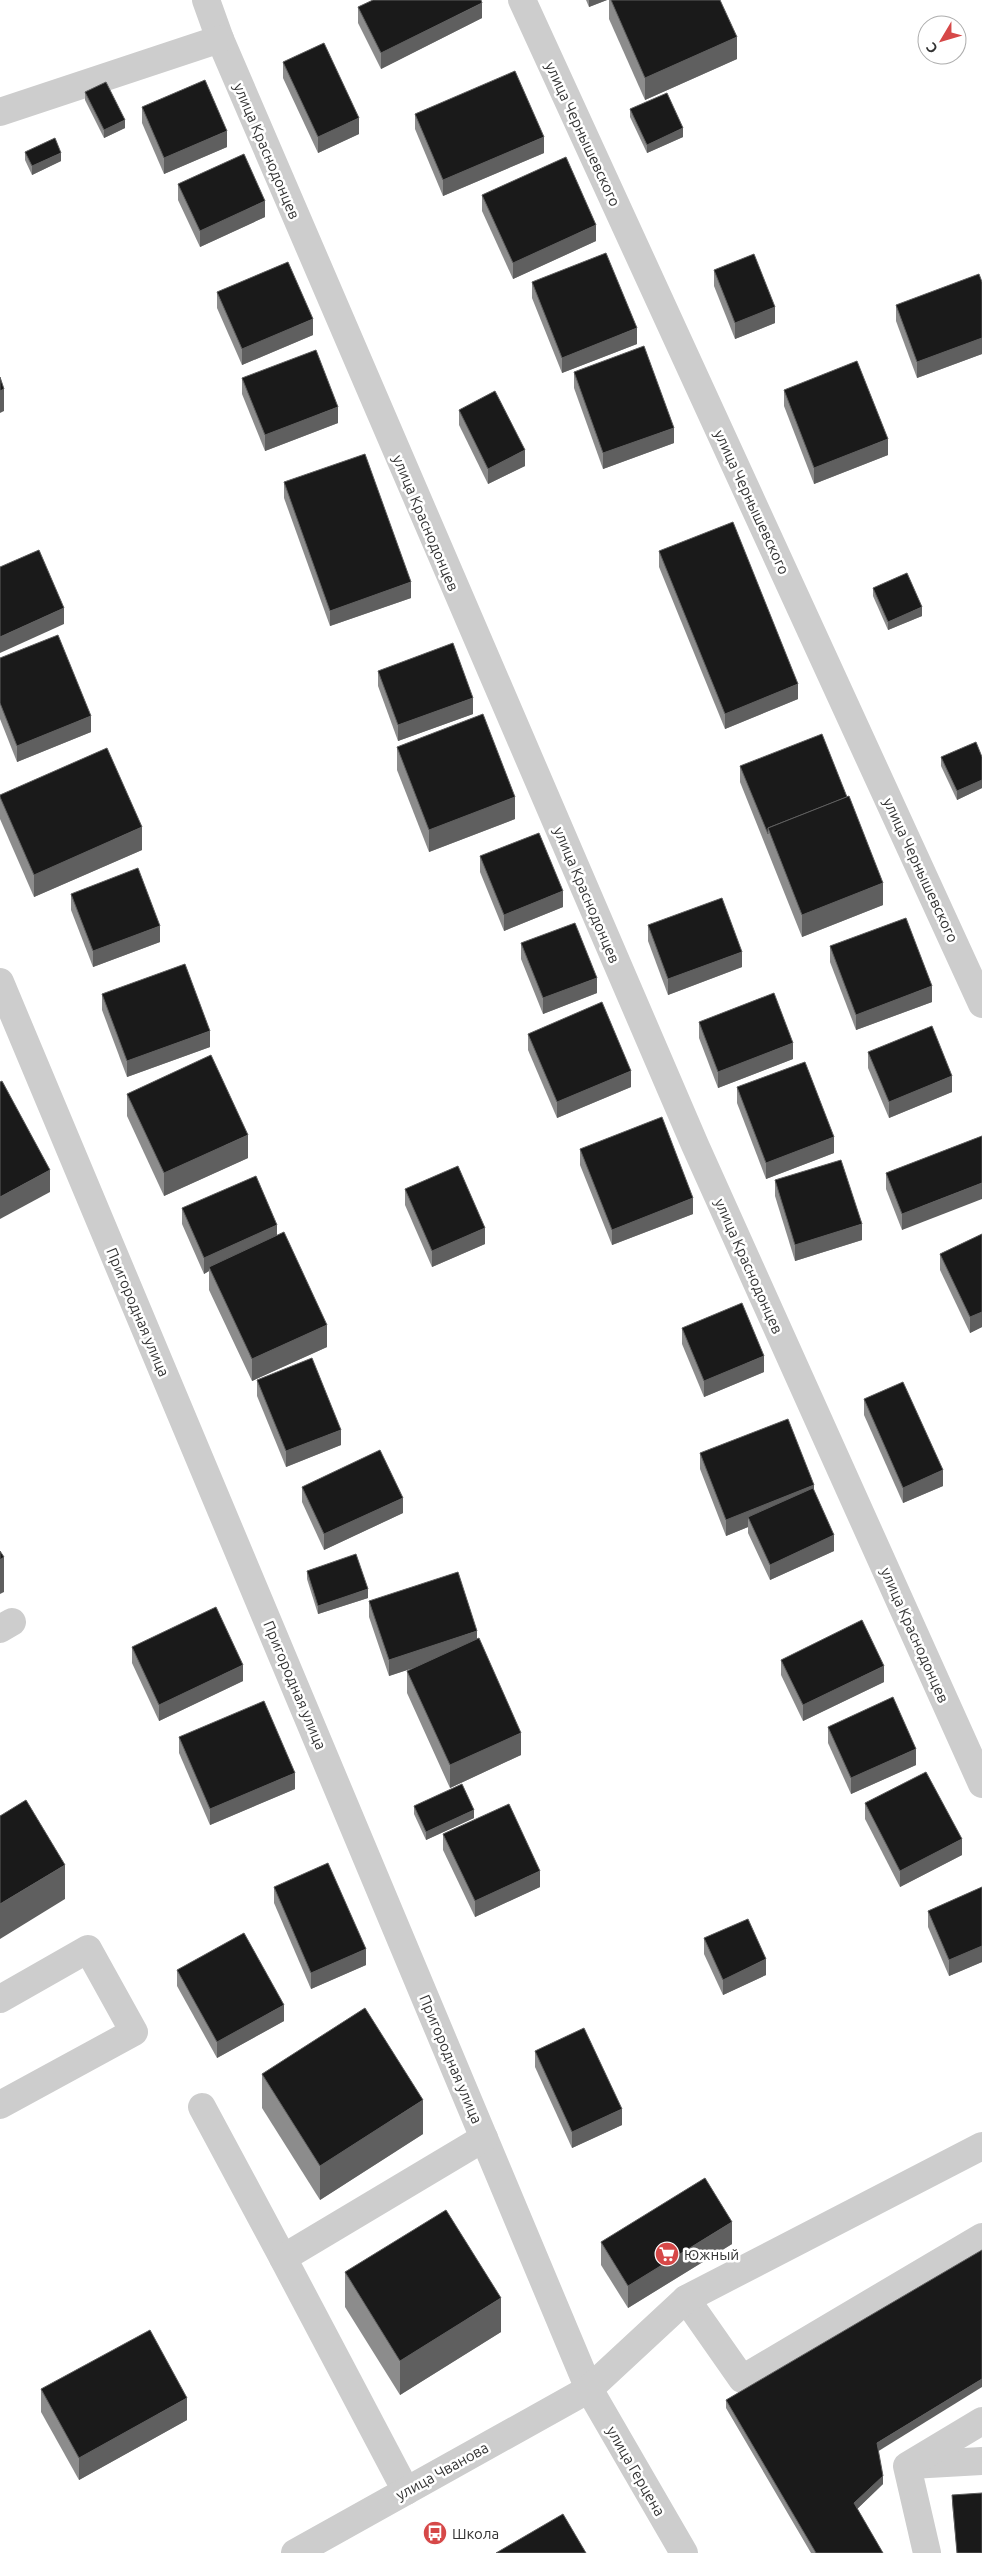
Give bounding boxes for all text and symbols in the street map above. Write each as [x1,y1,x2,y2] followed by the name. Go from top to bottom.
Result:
[917,15,967,65] north arrow
[923,40,941,56] text: С
[542,59,624,209] street label: улица Чернышевского
[231,80,303,222] street label: улица Краснодонцев
[711,427,793,577] street label: улица Чернышевского
[390,452,462,594] street label: улица Краснодонцев
[880,795,962,945] street label: улица Чернышевского
[551,824,623,966] street label: улица Краснодонцев
[711,1196,787,1336] street label: улица Краснодонцев
[103,1245,173,1379] street label: Пригородная улица
[877,1565,953,1705] street label: улица Краснодонцев
[260,1618,330,1752] street label: Пригородная улица
[416,1992,486,2126] street label: Пригородная улица
[654,2241,680,2267] supermarket icon: Южный
[684,2246,739,2263] place label: Южный
[603,2423,669,2519] street label: улица Герцена
[393,2439,491,2503] street label: улица Чванова
[422,2520,448,2546] bus stop icon: Школа
[452,2525,499,2542] place label: Школа

